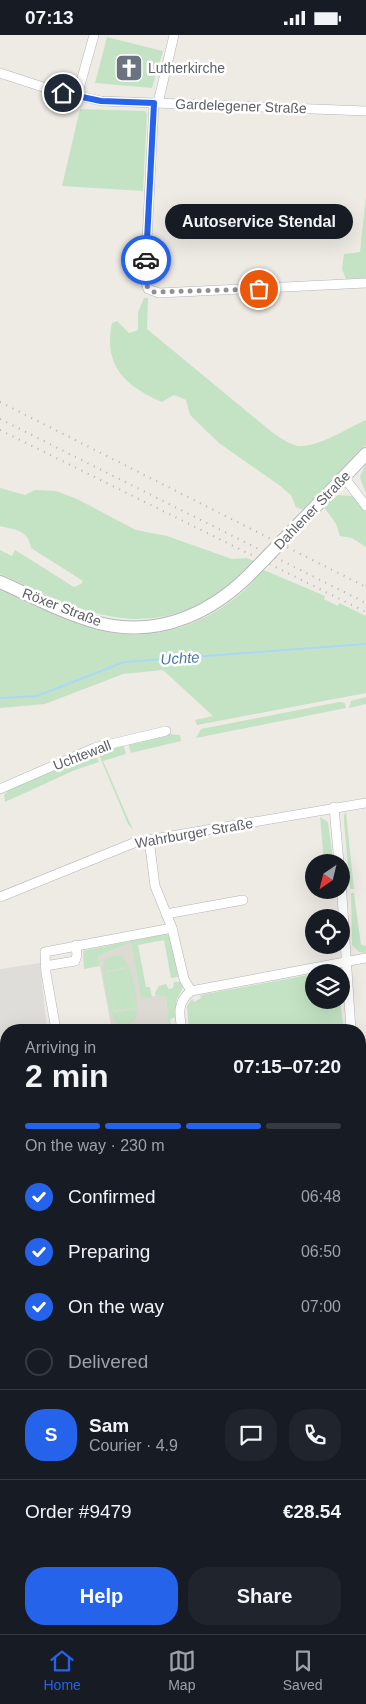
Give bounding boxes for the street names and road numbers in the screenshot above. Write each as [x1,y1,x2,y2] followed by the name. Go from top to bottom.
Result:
[175,96,307,116] street label: Gardelegener Straße
[271,467,354,553] street label: Dahlener Straße
[20,585,104,629] street label: Röxer Straße
[51,737,113,773] street label: Uchtewall
[134,815,254,851] street label: Wahrburger Straße

